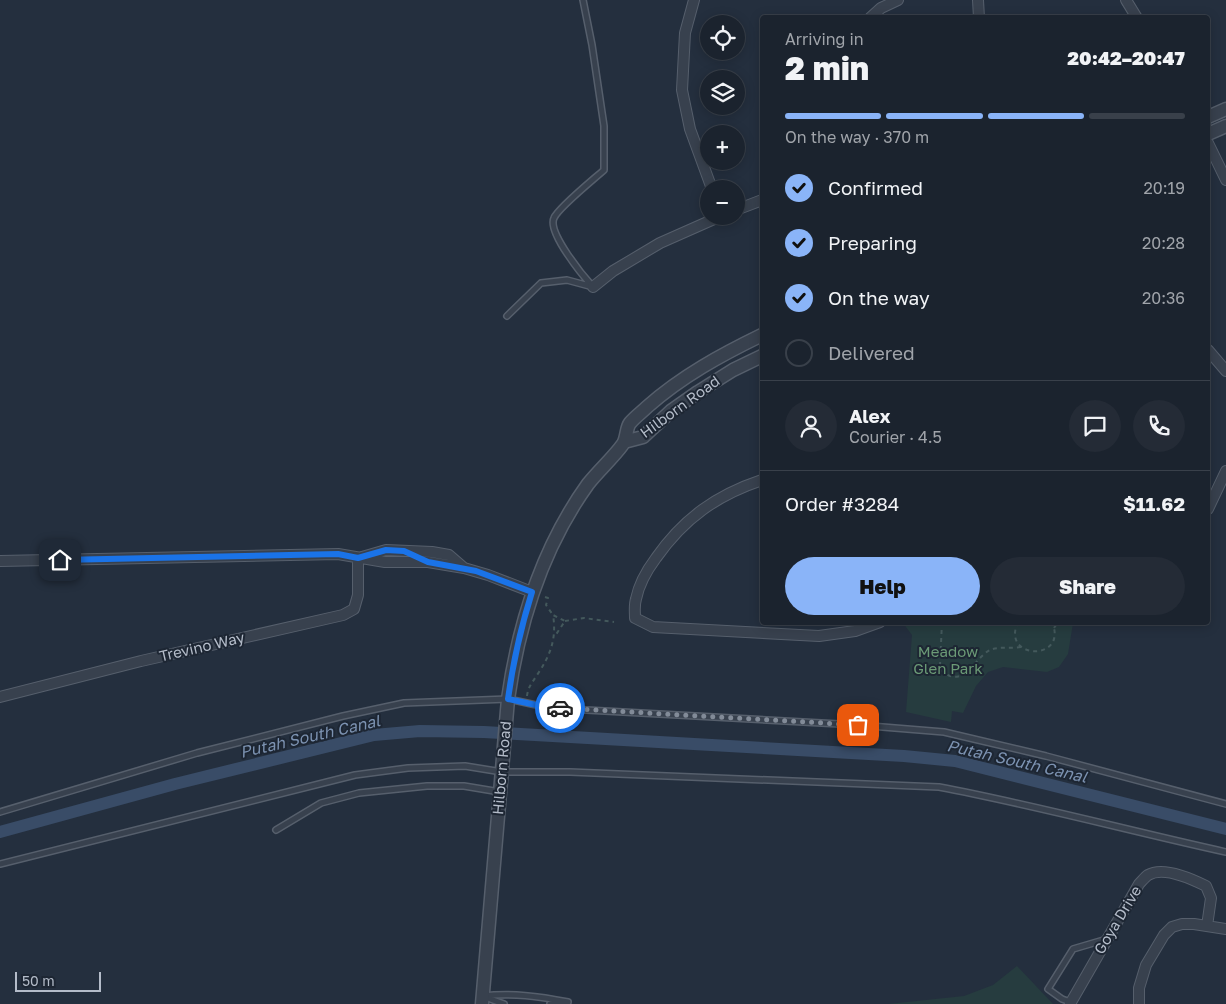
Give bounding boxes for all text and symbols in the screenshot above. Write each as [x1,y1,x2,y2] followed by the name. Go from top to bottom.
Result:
[700,15,745,225] map controls
[700,15,745,60] button: locate
[785,29,864,49] text: Arriving in
[1067,46,1185,69] text: 20:42–20:47
[785,49,869,87] text: 2 min
[700,70,745,115] button: layers
[700,125,745,170] button: +
[785,127,929,147] text: On the way · 370 m
[785,174,813,202] icon: check
[828,176,923,199] text: Confirmed
[1144,178,1185,198] text: 20:19
[700,180,745,225] button: −
[785,229,813,257] icon: check
[828,231,917,254] text: Preparing
[1142,233,1185,253] text: 20:28
[785,284,813,312] icon: check
[828,286,930,309] text: On the way
[1142,288,1185,308] text: 20:36
[828,341,915,364] text: Delivered
[636,371,723,441] street label: Hilborn Road
[785,400,837,452] button: person
[1069,400,1121,452] button: chat
[1133,400,1185,452] button: phone
[849,404,890,427] text: Alex
[849,427,942,447] text: Courier · 4.5
[785,492,899,515] text: Order #3284
[1123,492,1185,515] text: $11.62
[39,539,81,581] pin
[46,546,74,574] icon: home
[785,557,980,615] button: Help
[990,557,1185,615] button: Share
[157,627,247,665] street label: Trevino Way
[913,642,983,677] park label: Meadow Glen Park
[535,683,585,733] courier
[546,694,574,722] icon: car
[837,704,879,746] pin
[238,710,383,762] water label: Putah South Canal
[844,711,872,739] icon: bag
[488,720,514,816] street label: Hilborn Road
[945,735,1090,787] water label: Putah South Canal
[1090,882,1145,957] street label: Goya Drive
[15,969,101,992] scale bar
[22,972,55,989] text: 50 m

